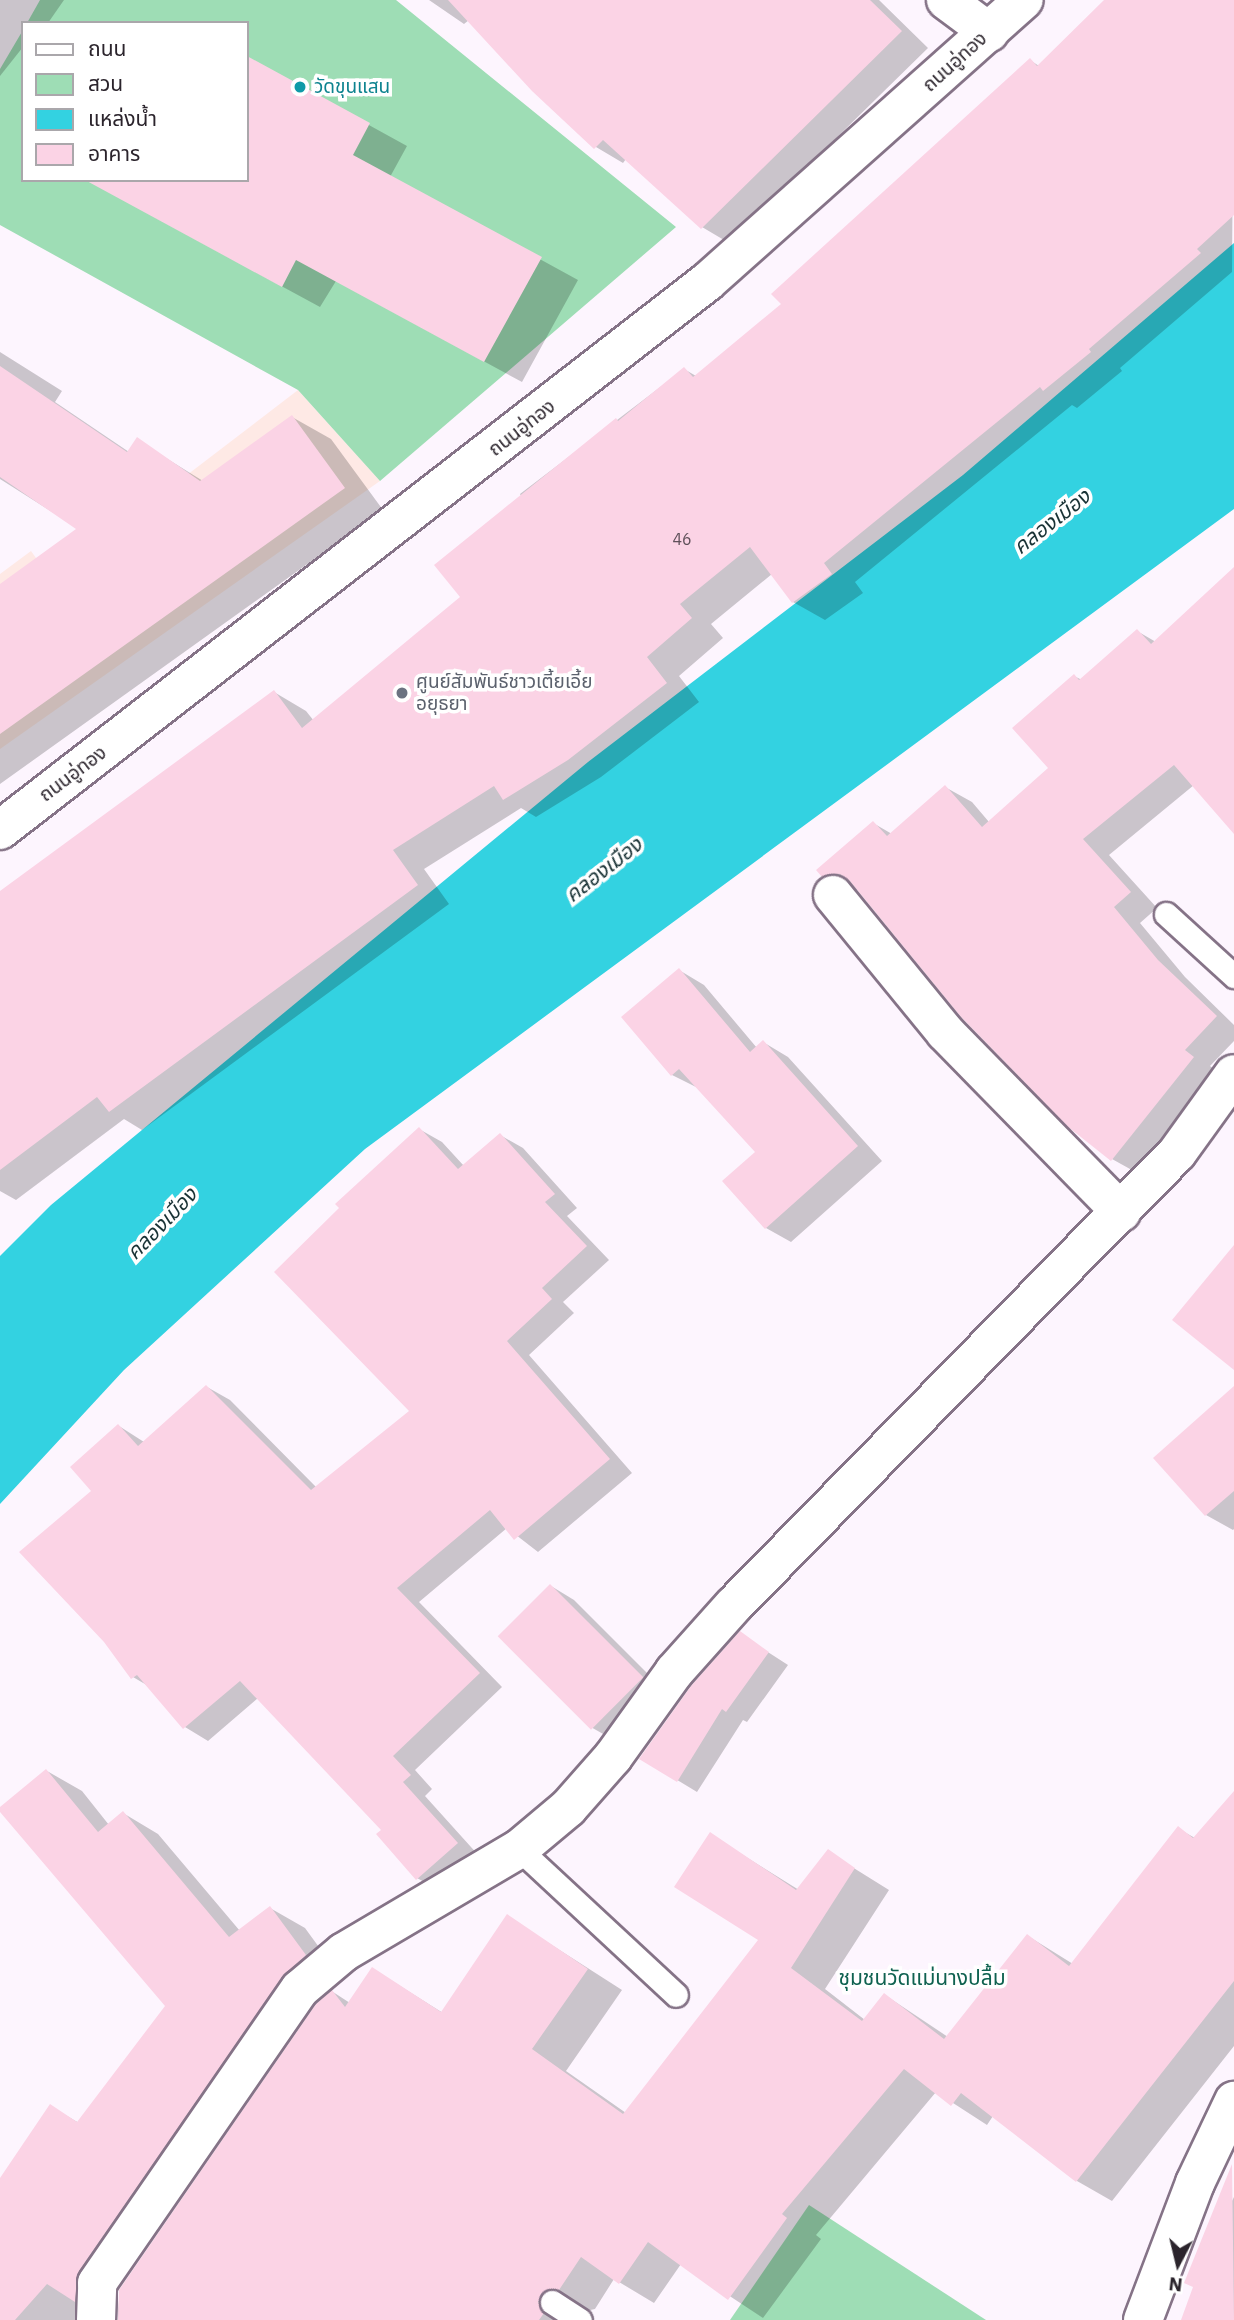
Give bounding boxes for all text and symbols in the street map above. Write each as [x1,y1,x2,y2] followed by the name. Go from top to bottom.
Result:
[21,21,248,182] legend
[918,27,992,97] street label: ถนนอู่ทอง
[88,34,126,62] text: ถนน
[88,69,123,97] text: สวน
[314,76,390,98] place label: วัดขุนแสน
[292,79,308,95] marker: วัดขุนแสน
[88,104,157,132] text: แหล่งน้ำ
[88,139,140,167] text: อาคาร
[484,395,560,461] street label: ถนนอู่ทอง
[1008,483,1094,559] water label: คลองเมือง
[672,529,692,549] house number: 46
[416,671,592,715] place label: ศูนย์สัมพันธ์ชาวเตี้ยเอี้ย อยุธยา
[394,685,410,701] marker: ศูนย์สัมพันธ์ชาวเตี้ยเอี้ย อยุธยา
[35,741,111,807] street label: ถนนอู่ทอง
[560,831,646,907] water label: คลองเมือง
[120,1182,202,1264] water label: คลองเมือง
[838,1964,1006,1990] district label: ชุมชนวัดแม่นางปลื้ม
[1143,2229,1213,2299] north arrow
[1167,2272,1184,2298] text: N

